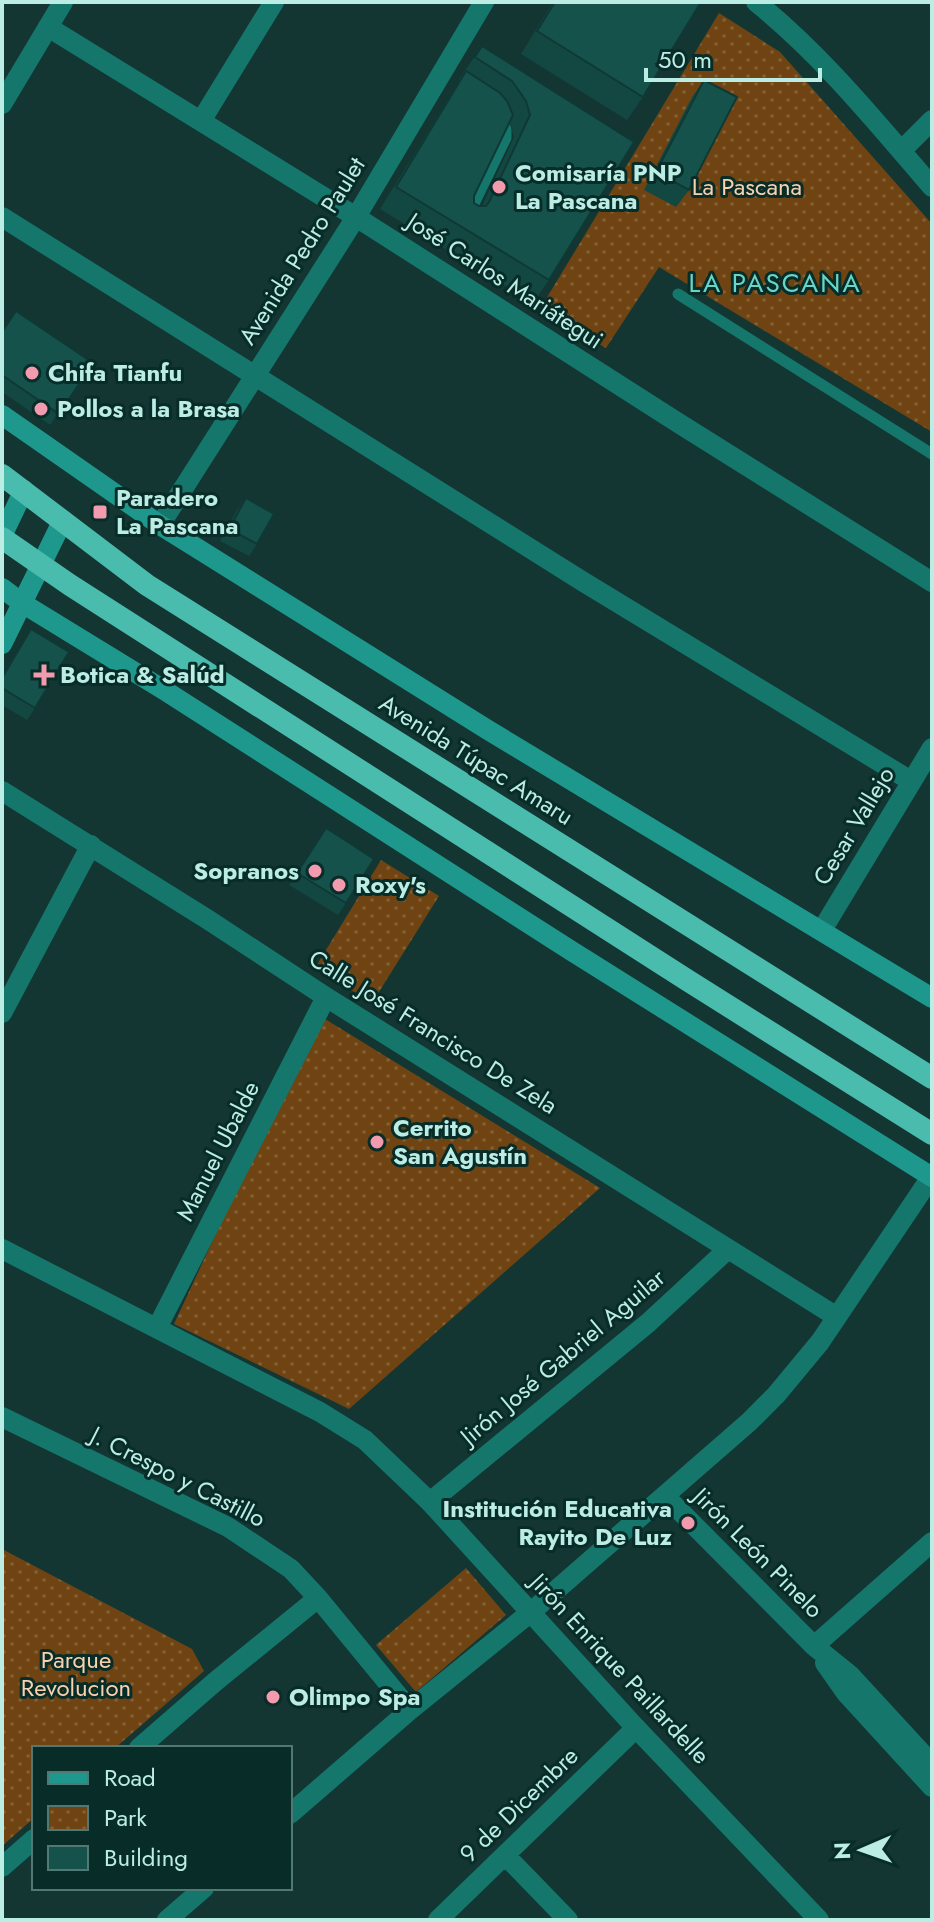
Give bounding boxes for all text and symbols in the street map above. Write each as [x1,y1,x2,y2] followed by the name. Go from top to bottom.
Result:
[646,32,820,82] scale bar
[658,42,712,77] text: 50 m
[230,150,374,351] street label: Avenida Pedro Paulet
[515,155,682,218] place label: Comisaría PNP La Pascana
[692,169,802,204] park label: La Pascana
[490,178,508,196] marker: Comisaría PNP La Pascana
[398,202,610,357] street label: José Carlos Mariátegui
[688,264,862,302] district label: LA PASCANA
[48,355,182,390] place label: Chifa Tianfu
[23,364,41,382] marker: Chifa Tianfu
[57,391,240,426] place label: Pollos a la Brasa
[32,400,50,418] marker: Pollos a la Brasa
[116,480,238,543] place label: Paradero La Pascana
[91,503,109,521] marker: Paradero La Pascana
[60,657,225,692] place label: Botica & Salúd
[35,666,53,684] marker: Botica & Salúd
[372,686,580,834] street label: Avenida Túpac Amaru
[804,760,903,892] street label: Cesar Vallejo
[193,853,299,888] place label: Sopranos
[306,862,324,880] marker: Sopranos
[355,867,426,902] place label: Roxy's
[330,876,348,894] marker: Roxy's
[302,941,564,1123] street label: Calle José Francisco De Zela
[167,1075,268,1227] street label: Manuel Ubalde
[393,1110,527,1173] place label: Cerrito San Agustín
[368,1133,386,1151] marker: Cerrito San Agustín
[450,1260,673,1455] street label: Jirón José Gabriel Aguilar
[82,1416,272,1536] street label: J. Crespo y Castillo
[683,1477,831,1626] street label: Jirón León Pinelo
[443,1491,672,1554] place label: Institución Educativa Rayito De Luz
[679,1514,697,1532] marker: Institución Educativa Rayito De Luz
[520,1563,718,1772] street label: Jirón Enrique Paillardelle
[21,1642,131,1705] park label: Parque Revolucion
[289,1679,420,1714] place label: Olimpo Spa
[264,1688,282,1706] marker: Olimpo Spa
[451,1739,586,1870] street label: 9 de Dicembre
[32,1746,292,1890] legend
[104,1760,156,1795] text: Road
[104,1800,147,1835] text: Park
[822,1810,902,1890] north arrow
[104,1840,188,1875] text: Building
[826,1841,858,1860] text: N

